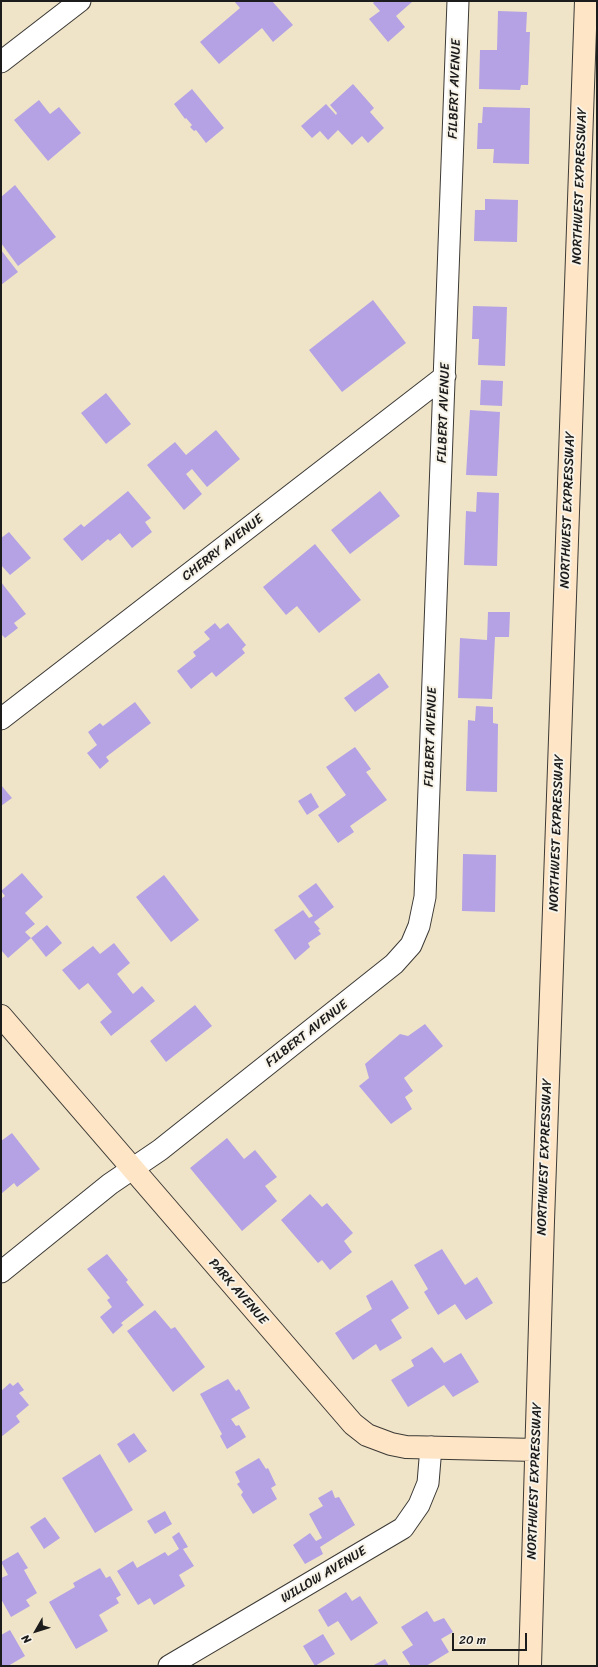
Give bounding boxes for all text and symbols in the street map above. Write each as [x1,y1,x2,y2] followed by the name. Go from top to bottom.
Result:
[445,39,465,139] street label: FILBERT AVENUE
[569,107,591,265] street label: NORTHWEST EXPRESSWAY
[434,363,454,463] street label: FILBERT AVENUE
[557,431,579,589] street label: NORTHWEST EXPRESSWAY
[179,511,267,585] street label: CHERRY AVENUE
[421,687,441,787] street label: FILBERT AVENUE
[546,754,568,912] street label: NORTHWEST EXPRESSWAY
[263,997,351,1071] street label: FILBERT AVENUE
[534,1078,556,1236] street label: NORTHWEST EXPRESSWAY
[205,1256,271,1328] street label: PARK AVENUE
[524,1402,546,1560] street label: NORTHWEST EXPRESSWAY
[278,1543,370,1607] street label: WILLOW AVENUE
[16,1611,56,1651] north arrow
[454,1625,529,1651] scale bar
[459,1629,486,1651] text: 20 m
[17,1630,36,1648] text: N

